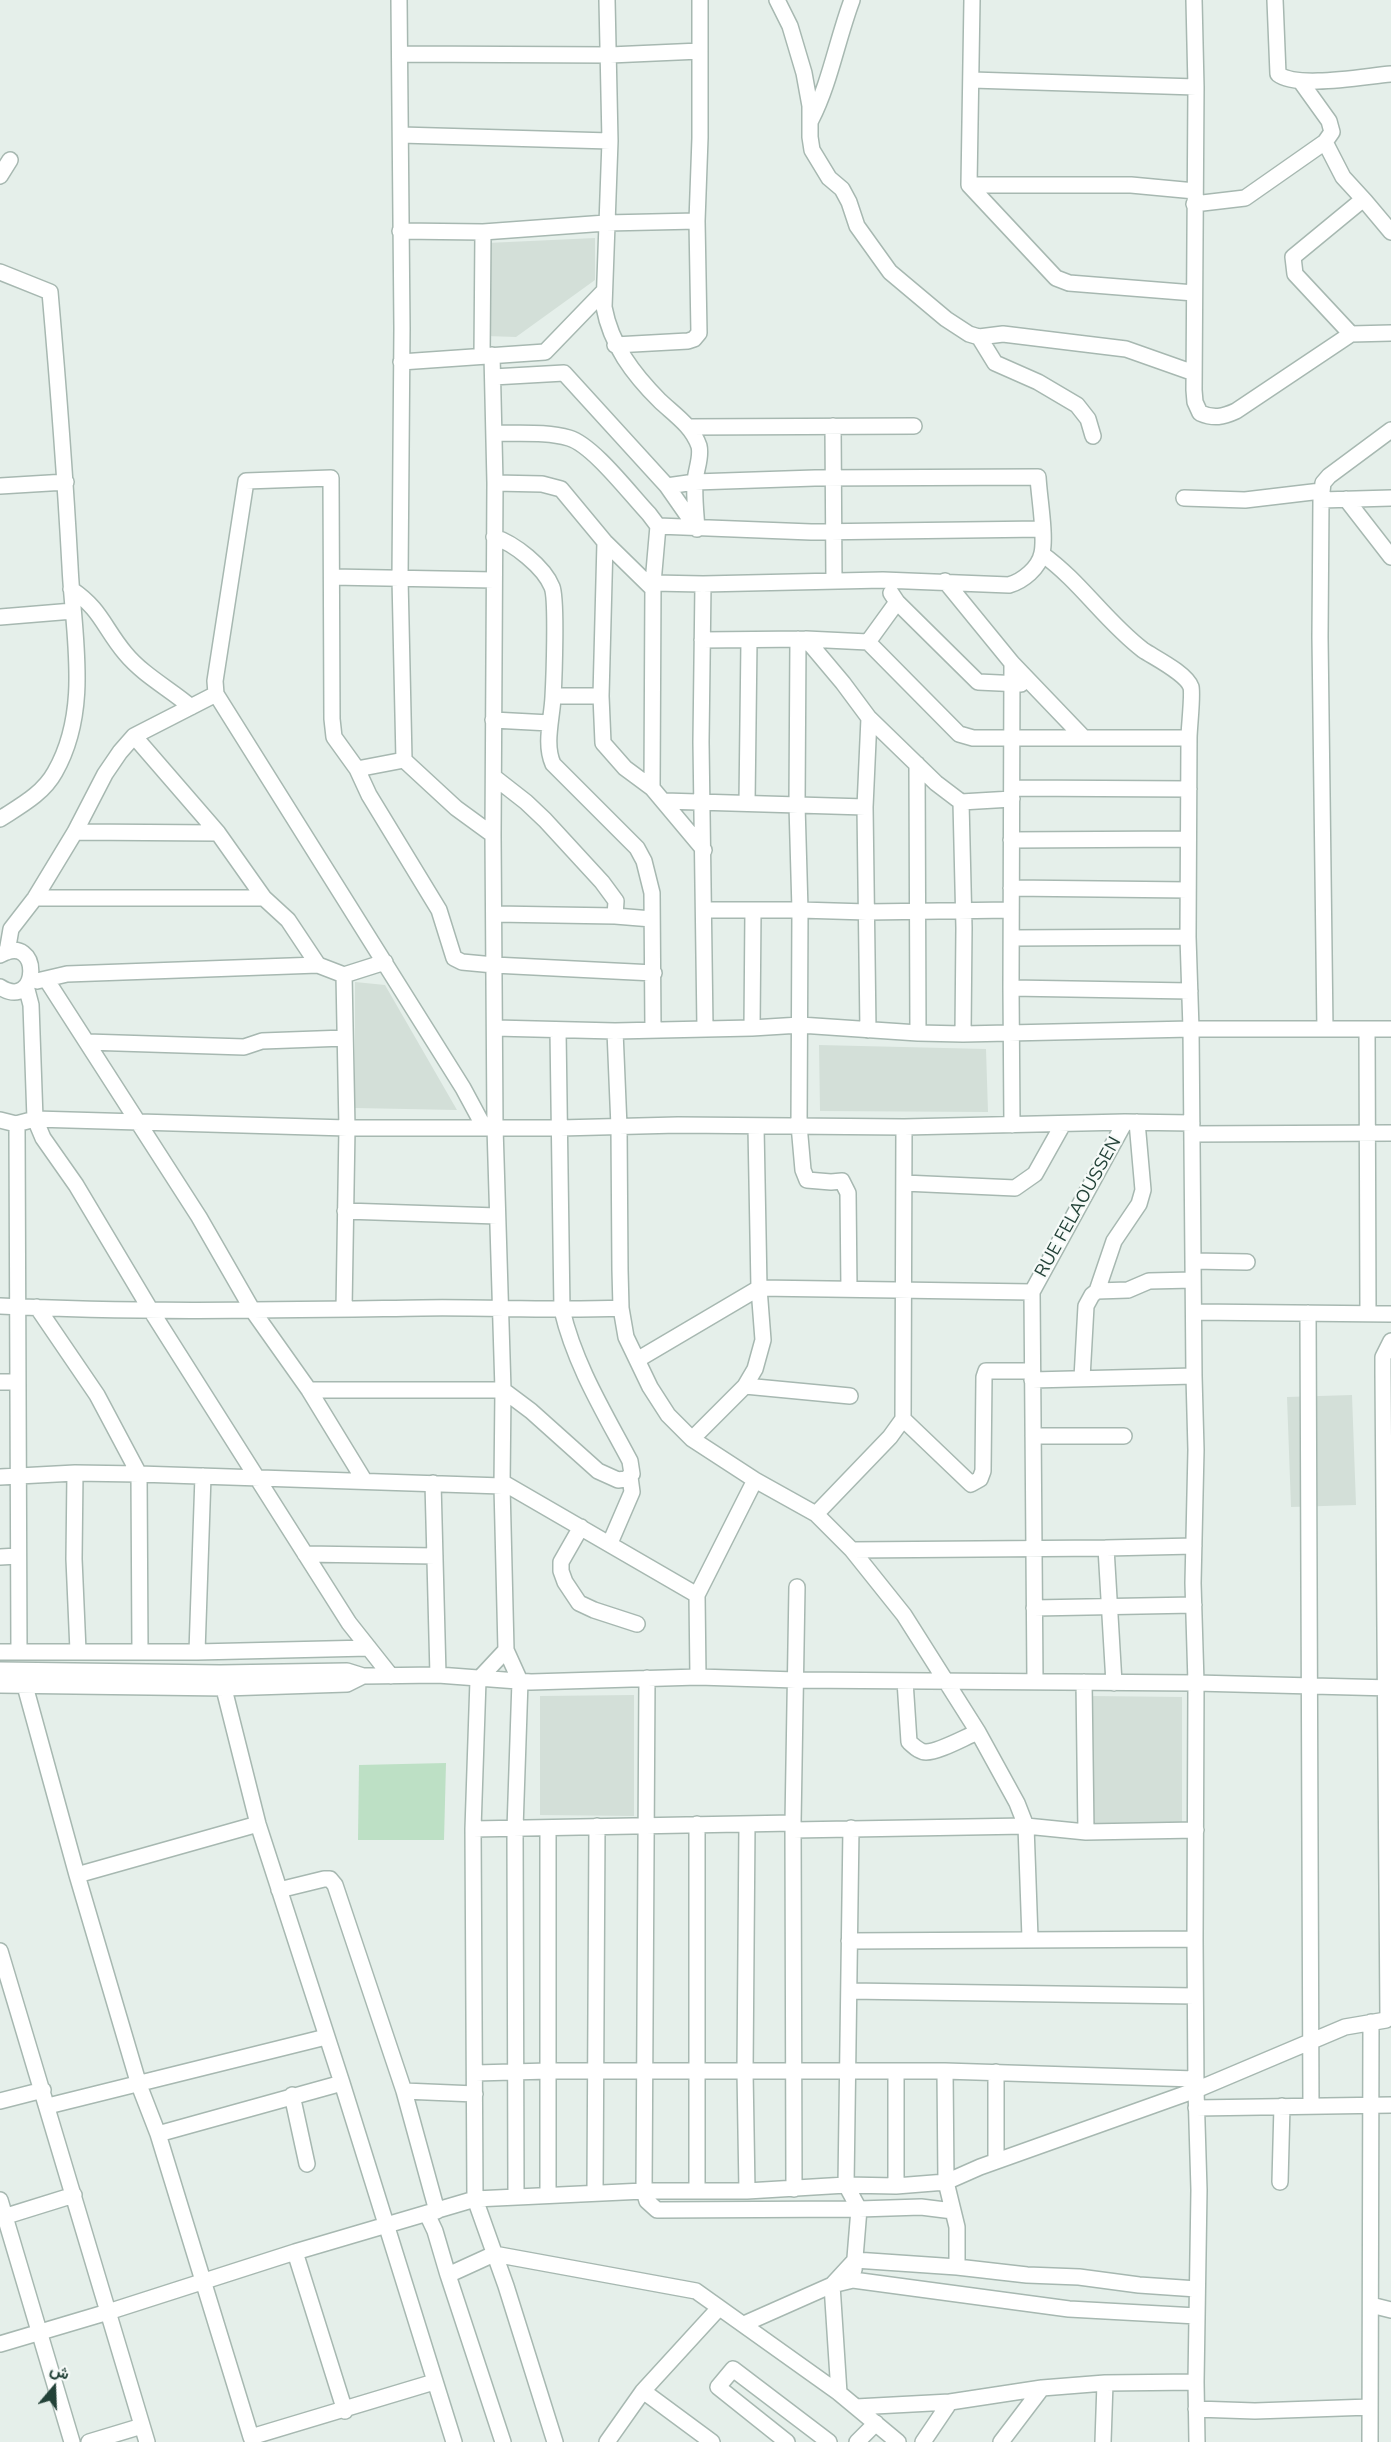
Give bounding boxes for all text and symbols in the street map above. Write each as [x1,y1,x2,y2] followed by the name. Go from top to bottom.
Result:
[1030,1133,1126,1281] street label: RUE FELAOUSSEN
[24,2358,84,2418] north arrow
[48,2358,72,2384] text: ش

